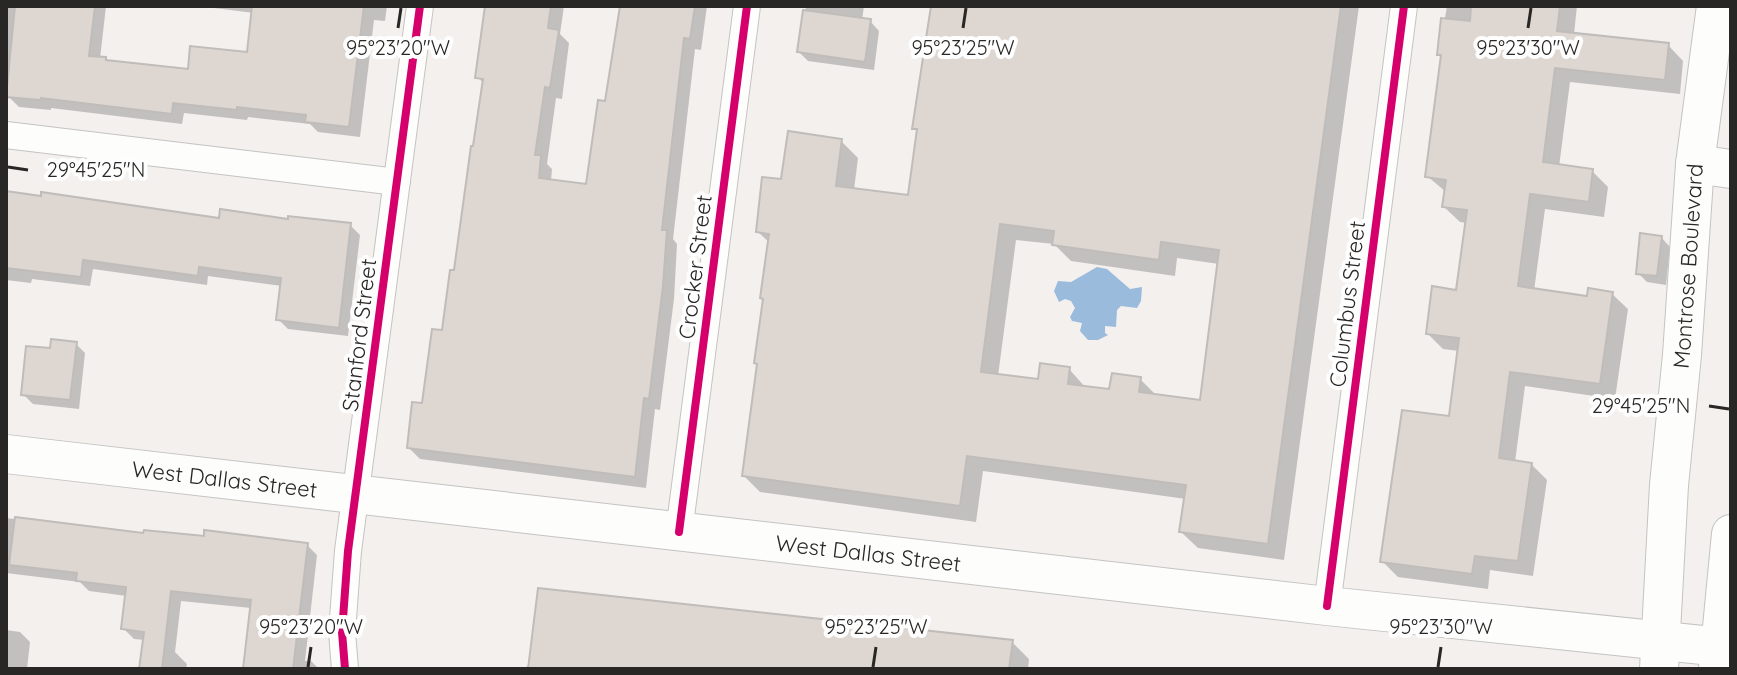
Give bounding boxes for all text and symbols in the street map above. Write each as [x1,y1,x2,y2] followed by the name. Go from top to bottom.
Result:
[346,35,450,60] text: 95°23'20"W
[911,35,1015,60] text: 95°23'25"W
[1476,35,1580,60] text: 95°23'30"W
[47,157,145,182] text: 29°45'25"N
[1667,163,1709,370] street label: Montrose Boulevard
[672,193,718,341] street label: Crocker Street
[1323,219,1371,389] street label: Columbus Street
[336,257,382,413] street label: Stanford Street
[1592,393,1690,418] text: 29°45'25"N
[130,455,319,504] street label: West Dallas Street
[774,529,962,578] street label: West Dallas Street
[259,614,363,639] text: 95°23'20"W
[824,614,928,639] text: 95°23'25"W
[1389,614,1493,639] text: 95°23'30"W

